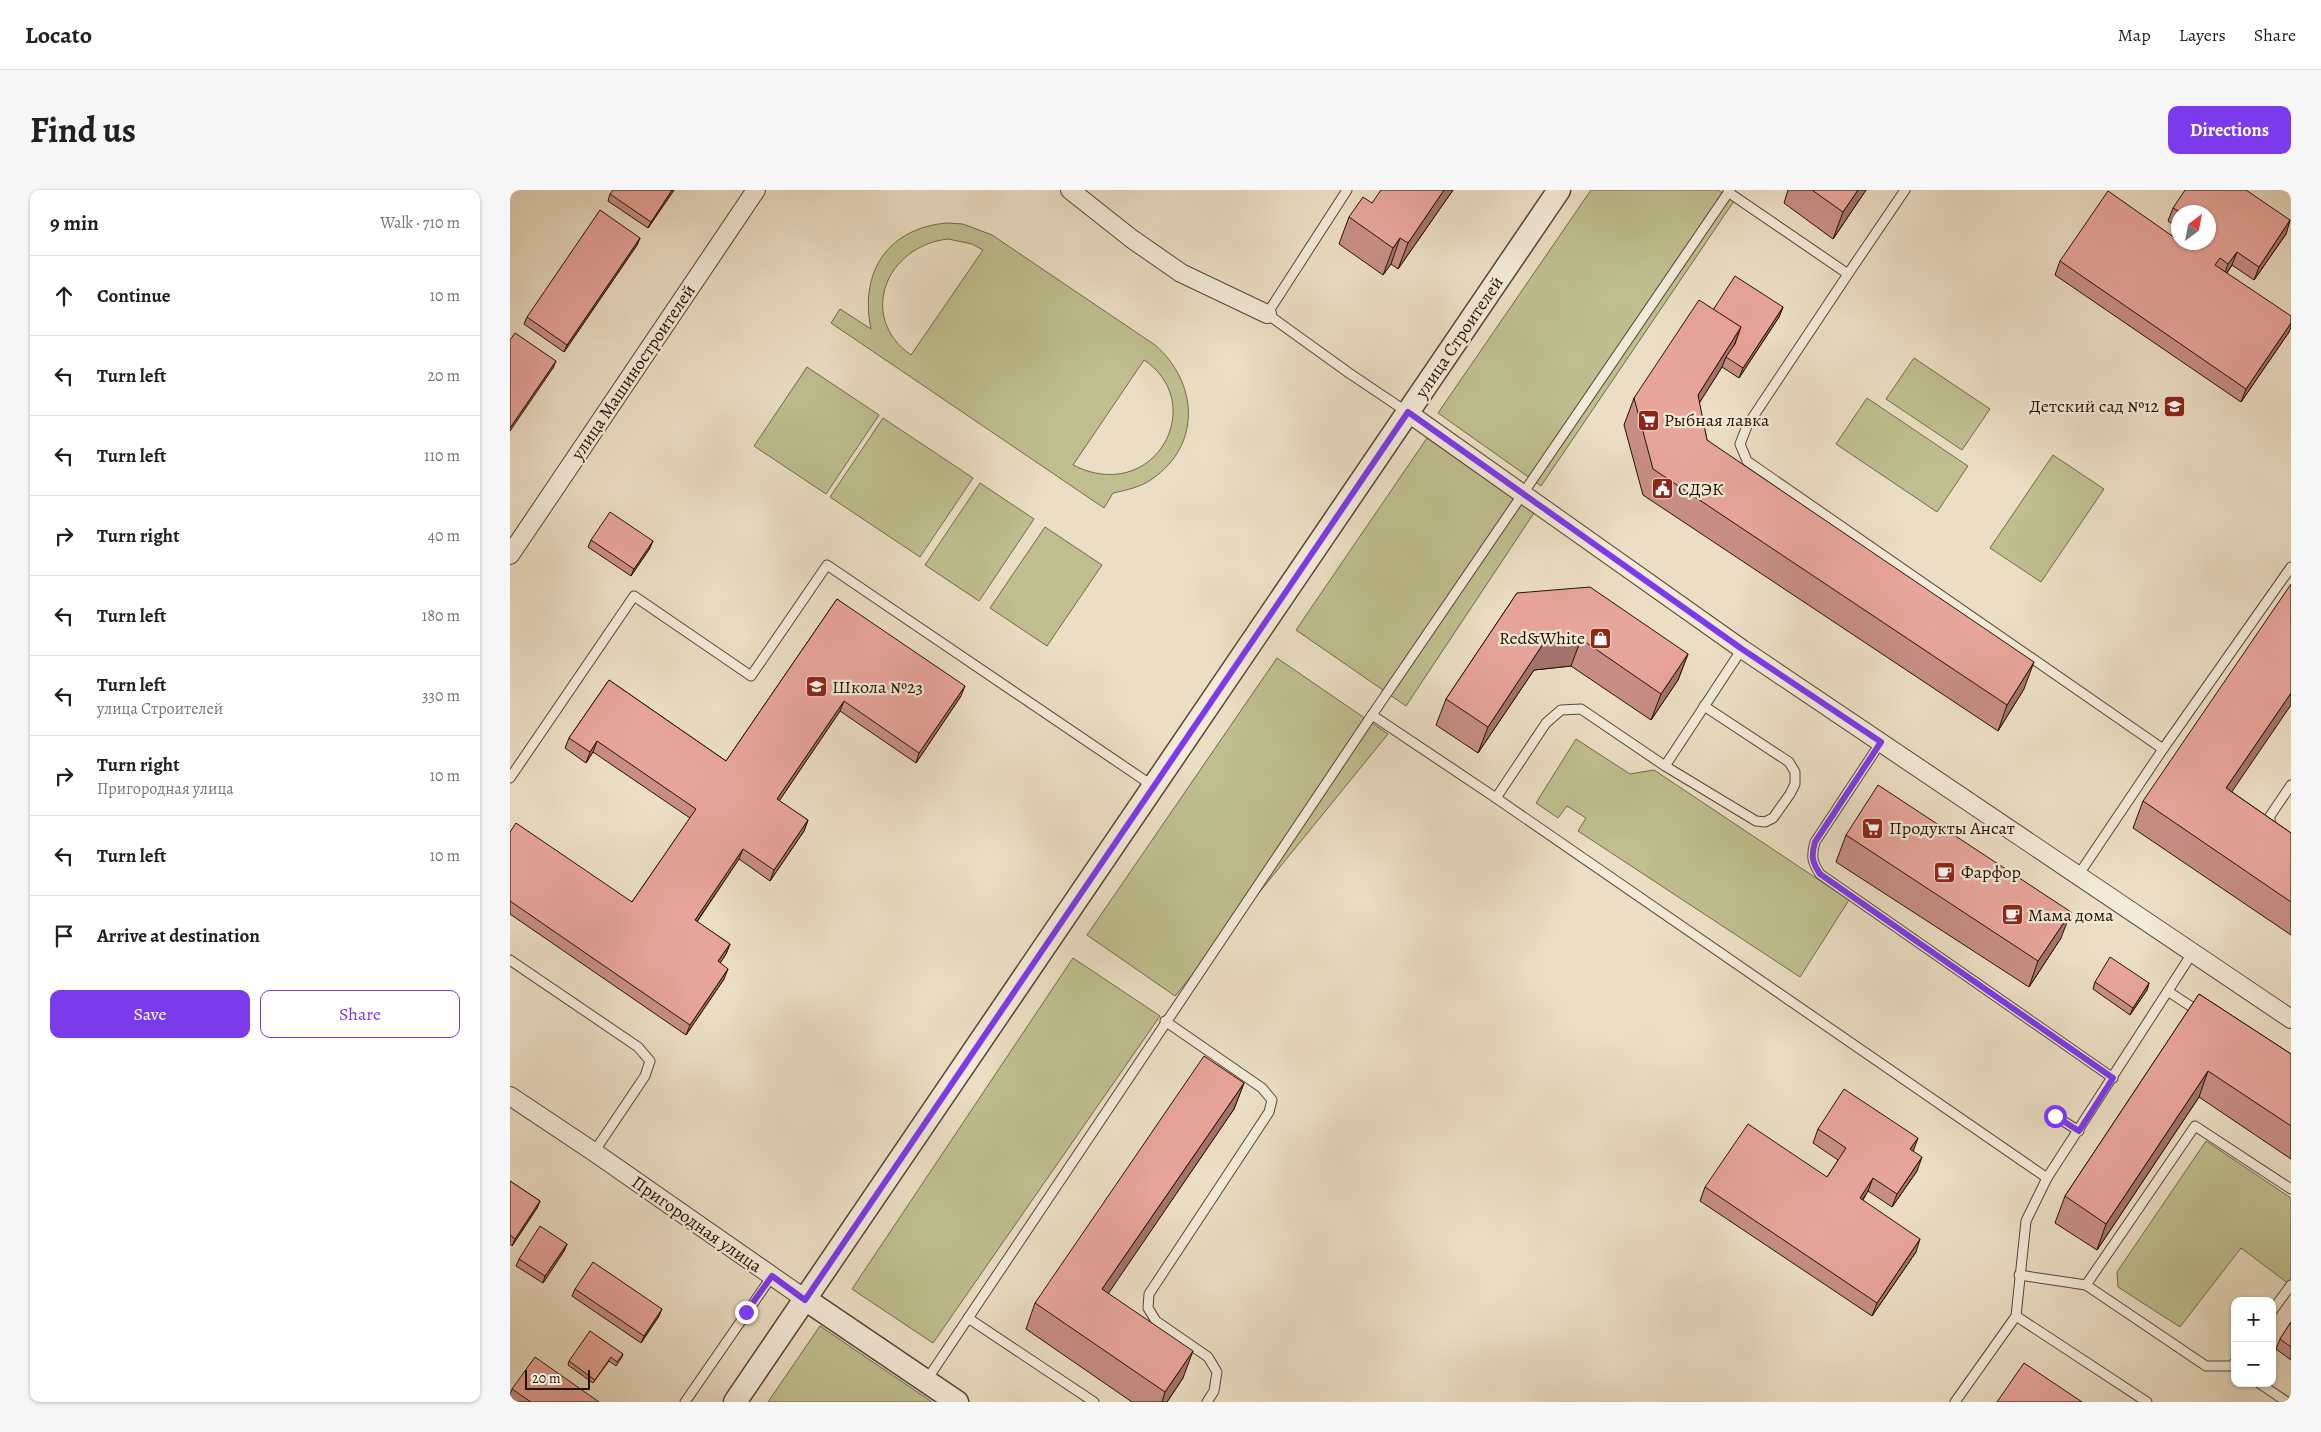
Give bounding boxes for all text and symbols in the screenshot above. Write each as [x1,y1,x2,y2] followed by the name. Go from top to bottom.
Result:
[25,19,92,51] text: Locato
[2118,23,2151,47] text: Map
[2179,23,2226,47] text: Layers
[2254,23,2296,47] text: Share
[30,106,136,154] text: Find us
[2168,106,2291,154] button: Directions
[2171,205,2216,250] north arrow
[50,209,99,237] text: 9 min
[380,212,460,234] text: Walk · 710 m
[1409,272,1509,403] street label: улица Строителей
[565,280,701,465] street label: улица Машиностроителей
[50,282,78,310] icon: ahead
[97,283,171,309] text: Continue
[430,285,460,307] text: 10 m
[50,362,78,390] icon: left
[97,363,166,389] text: Turn left
[427,365,460,387] text: 20 m
[2029,394,2159,418] place label: Детский сад №12
[2163,394,2187,418] school or university icon: Детский сад №12
[1636,408,1660,432] supermarket icon: Рыбная лавка
[1664,408,1770,432] place label: Рыбная лавка
[50,442,78,470] icon: left
[97,443,166,469] text: Turn left
[424,445,460,467] text: 110 m
[1650,477,1674,501] public building icon: СДЭК
[1678,477,1724,501] place label: СДЭК
[50,522,78,550] icon: right
[97,523,179,549] text: Turn right
[428,525,460,547] text: 40 m
[50,602,78,630] icon: left
[97,603,166,629] text: Turn left
[422,605,460,627] text: 180 m
[1499,626,1585,650] place label: Red&White
[1589,626,1613,650] shop icon: Red&White
[97,672,166,698] text: Turn left
[804,675,828,699] school or university icon: Школа №23
[832,675,923,699] place label: Школа №23
[50,682,78,710] icon: left
[422,685,460,707] text: 330 m
[97,698,223,720] text: улица Строителей
[97,752,179,778] text: Turn right
[50,762,78,790] icon: right
[430,765,460,787] text: 10 m
[97,778,234,800] text: Пригородная улица
[1861,816,1885,840] supermarket icon: Продукты Ансат
[1889,816,2015,840] place label: Продукты Ансат
[50,842,78,870] icon: left
[97,843,166,869] text: Turn left
[430,845,460,867] text: 10 m
[1933,860,1957,884] cafe icon: Фарфор
[1961,860,2021,884] place label: Фарфор
[2000,903,2024,927] cafe icon: Мама дома
[2028,903,2114,927] place label: Мама дома
[50,922,78,950] icon: arrive
[97,923,260,949] text: Arrive at destination
[50,990,250,1038] button: Save
[260,990,460,1038] button: Share
[2044,1105,2067,1128] route start
[627,1170,767,1278] street label: Пригородная улица
[2231,1297,2276,1387] map controls
[2231,1297,2276,1342] button: +
[735,1301,758,1324] route end
[2231,1342,2276,1387] button: −
[525,1367,590,1390] scale bar
[532,1369,561,1388] text: 20 m

